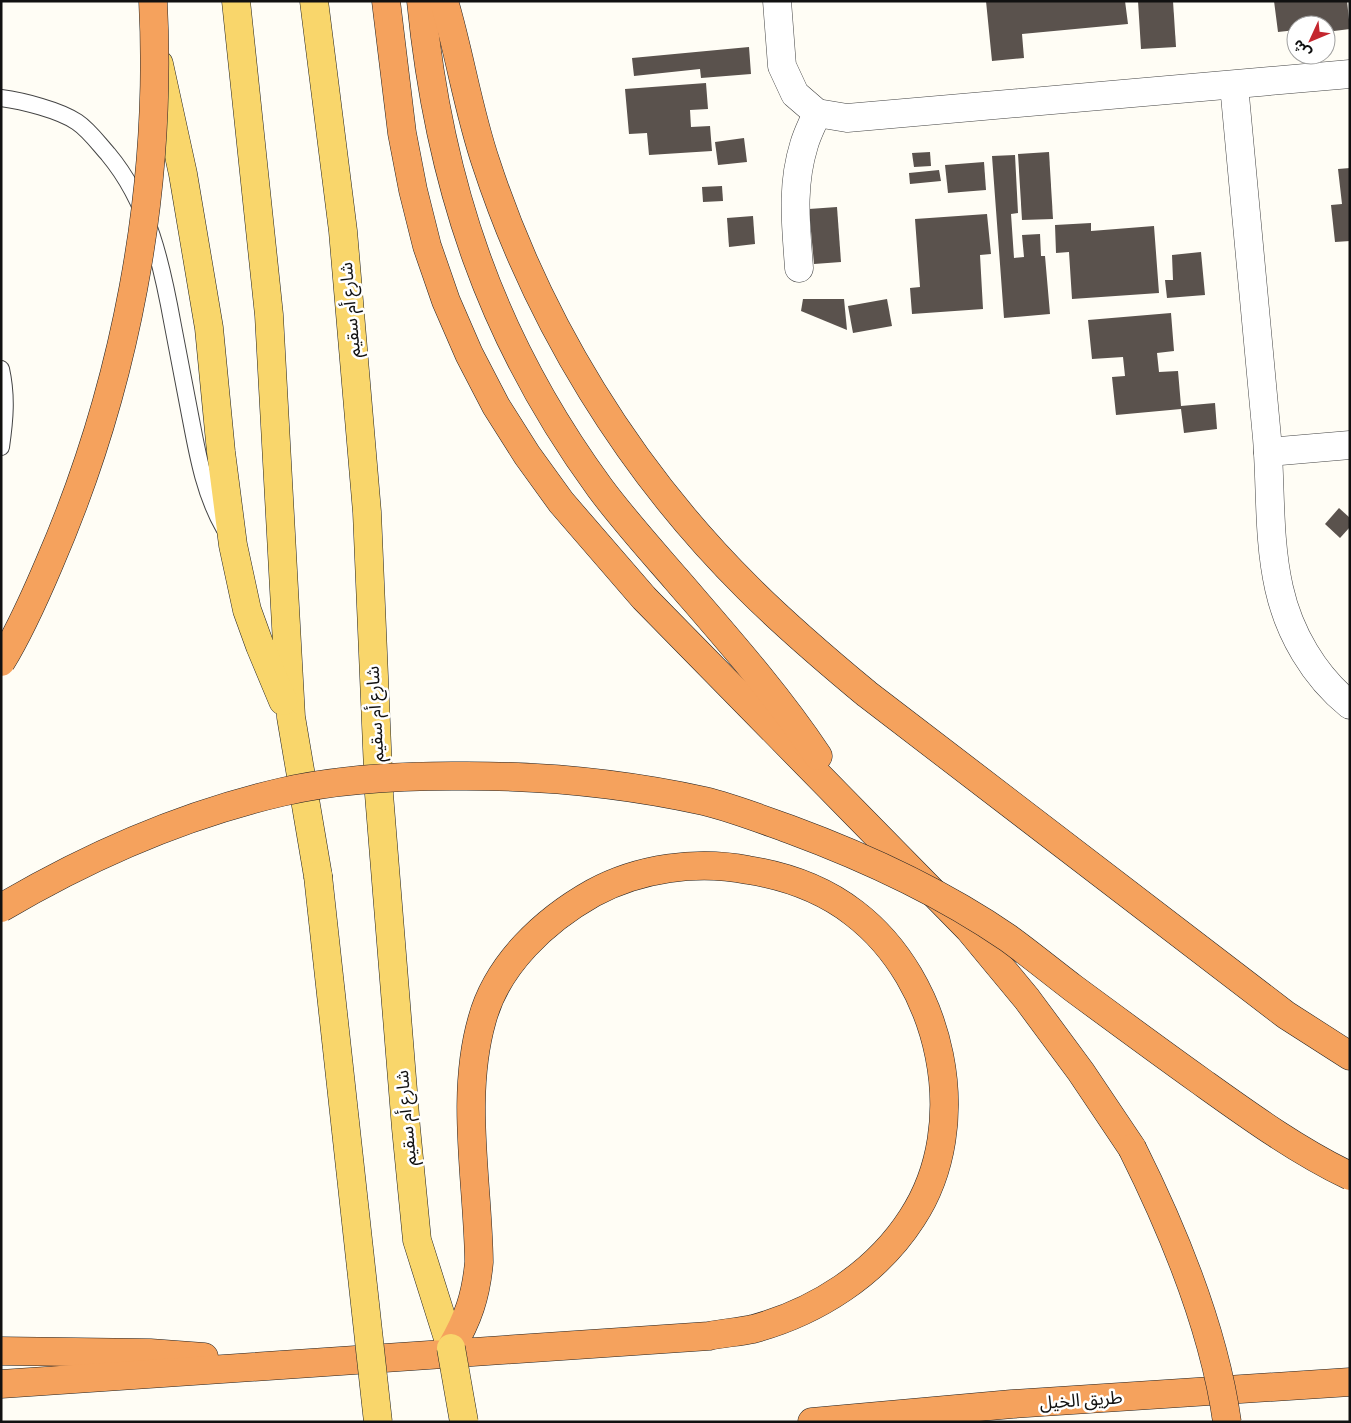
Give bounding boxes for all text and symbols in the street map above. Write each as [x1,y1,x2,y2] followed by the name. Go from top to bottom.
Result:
[1286,15,1336,65] north arrow
[1289,36,1315,61] text: ش
[335,261,368,359] street label: شارع أم سقيم
[361,665,391,763] street label: شارع أم سقيم
[391,1069,424,1167] street label: شارع أم سقيم
[1039,1386,1123,1414] street label: طريق الخيل

